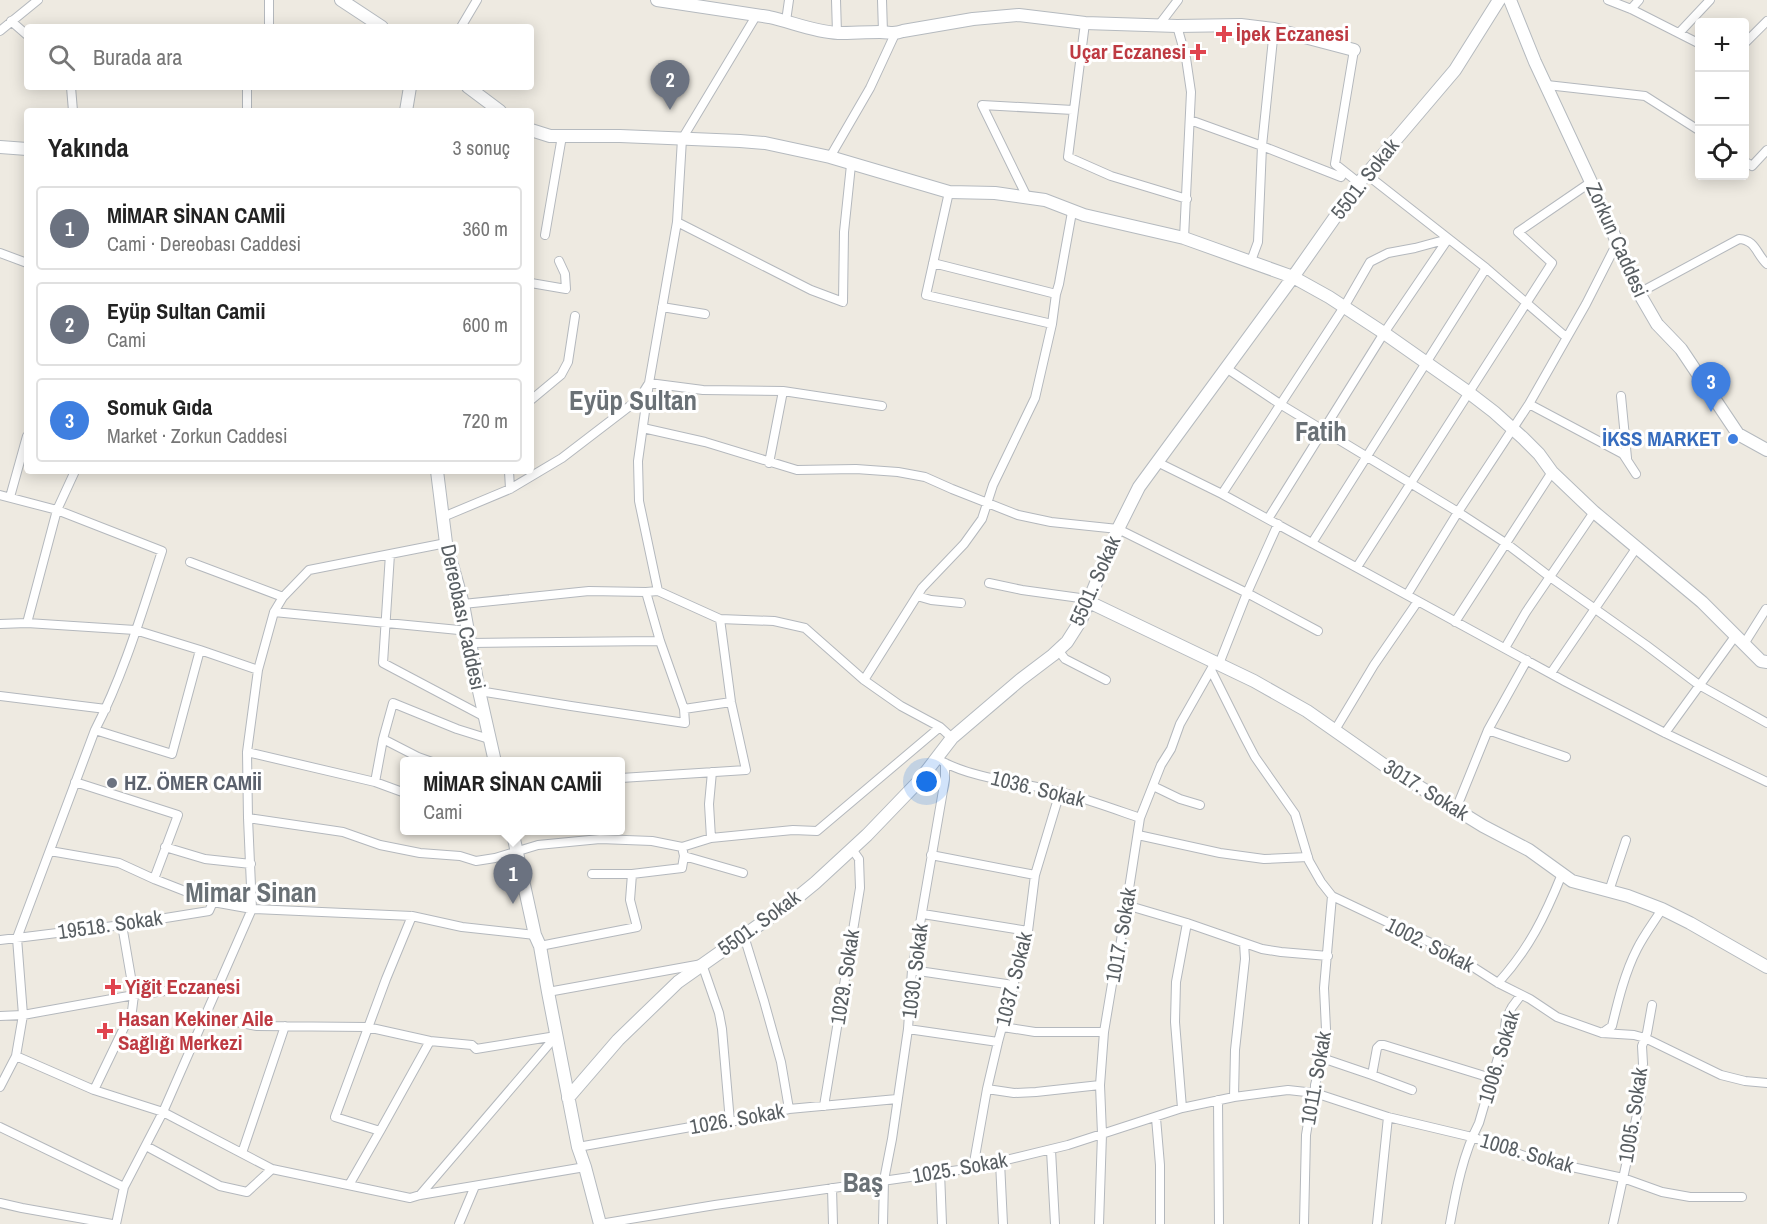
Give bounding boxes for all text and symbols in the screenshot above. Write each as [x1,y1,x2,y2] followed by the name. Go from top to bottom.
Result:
[1695,18,1749,180] map controls
[1695,18,1749,72] button: +
[1236,19,1349,48] place label: İpek Eczanesi
[24,24,534,90] search box
[1217,27,1231,41] marker: İpek Eczanesi
[1069,37,1186,66] place label: Uçar Eczanesi
[45,41,78,74] icon: search
[93,42,182,72] text: Burada ara
[1191,45,1205,59] marker: Uçar Eczanesi
[650,60,690,110] pin: 2
[1695,72,1749,126] button: −
[1695,126,1749,180] button: locate
[48,130,129,165] text: Yakında
[1324,132,1406,225] street label: 5501. Sokak
[453,134,510,161] text: 3 sonuç
[1579,178,1656,302] street label: Zorkun Caddesi
[107,200,285,230] text: MİMAR SİNAN CAMİİ
[65,215,74,242] text: 1
[462,215,508,242] text: 360 m
[107,230,301,257] text: Cami · Dereobası Caddesi
[107,296,265,326] text: Eyüp Sultan Camii
[65,311,74,338] text: 2
[462,311,508,338] text: 600 m
[107,326,146,353] text: Cami
[1692,362,1730,412] pin: 3
[569,382,697,418] district label: Eyüp Sultan
[107,392,212,422] text: Somuk Gıda
[65,407,74,434] text: 3
[462,407,508,434] text: 720 m
[1295,413,1347,449] district label: Fatih
[107,422,287,449] text: Market · Zorkun Caddesi
[1602,424,1721,453] place label: İKSS MARKET
[1726,432,1740,446] marker: İKSS MARKET
[1062,531,1127,630] street label: 5501. Sokak
[434,541,493,692] street label: Dereobası Caddesi
[1378,752,1475,827] street label: 3017. Sokak
[400,757,625,835] popup
[988,763,1088,814] street label: 1036. Sokak
[912,767,941,796] your location
[124,768,262,797] place label: HZ. ÖMER CAMİİ
[423,768,602,798] text: MİMAR SİNAN CAMİİ
[105,776,119,790] marker: HZ. ÖMER CAMİİ
[423,798,462,825] text: Cami
[494,854,532,904] pin: 1
[185,874,317,910] district label: Mimar Sinan
[711,883,806,962] street label: 5501. Sokak
[1098,885,1143,985] street label: 1017. Sokak
[56,903,164,946] street label: 19518. Sokak
[1381,910,1480,979] street label: 1002. Sokak
[894,921,935,1020] street label: 1030. Sokak
[823,927,866,1026] street label: 1029. Sokak
[988,929,1039,1029] street label: 1037. Sokak
[125,972,240,1001] place label: Yiğit Eczanesi
[106,980,120,994] marker: Yiğit Eczanesi
[118,1004,273,1057] place label: Hasan Kekiner Aile Sağlığı Merkezi
[1471,1006,1526,1107] street label: 1006. Sokak
[96,1022,114,1040] marker: Hasan Kekiner Aile Sağlığı Merkezi
[1293,1028,1338,1127] street label: 1011. Sokak
[1611,1065,1654,1164] street label: 1005. Sokak
[687,1096,787,1141] street label: 1026. Sokak
[1477,1125,1578,1180] street label: 1008. Sokak
[910,1145,1010,1190] street label: 1025. Sokak
[843,1164,883,1200] district label: Baş

